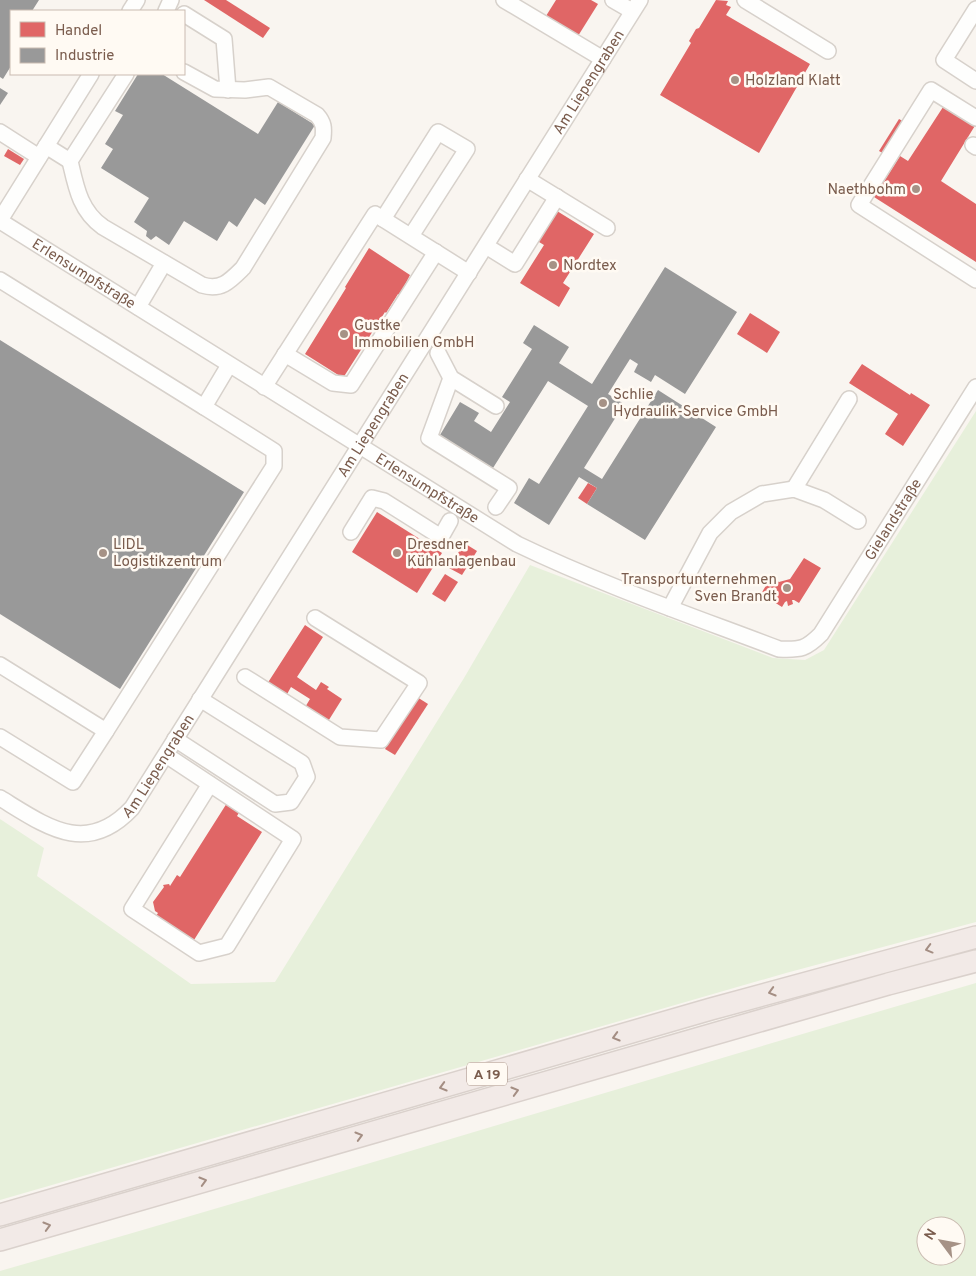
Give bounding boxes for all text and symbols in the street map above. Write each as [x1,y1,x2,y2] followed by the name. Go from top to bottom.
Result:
[10,10,185,75] legend
[55,22,102,41] text: Handel
[550,27,630,139] street label: Am Liepengraben
[55,47,114,66] text: Industrie
[745,72,841,91] place label: Holzland Klatt
[729,74,741,86] marker: Holzland Klatt
[828,181,906,200] place label: Naethbohm
[910,183,922,195] marker: Naethbohm
[28,235,138,314] street label: Erlensumpfstraße
[563,257,617,276] place label: Nordtex
[547,259,559,271] marker: Nordtex
[354,317,475,353] place label: Gustke Immobilien GmbH
[338,328,350,340] marker: Gustke Immobilien GmbH
[334,370,414,481] street label: Am Liepengraben
[613,386,778,422] place label: Schlie Hydraulik-Service GmbH
[597,397,609,409] marker: Schlie Hydraulik-Service GmbH
[371,450,482,529] street label: Erlensumpfstraße
[861,476,927,565] street label: Gielandstraße
[113,536,222,572] place label: LIDL Logistikzentrum
[407,536,516,572] place label: Dresdner Kühlanlagenbau
[97,547,109,559] marker: LIDL Logistikzentrum
[391,547,403,559] marker: Dresdner Kühlanlagenbau
[621,571,777,607] place label: Transportunternehmen Sven Brandt
[781,582,793,594] marker: Transportunternehmen Sven Brandt
[119,711,200,823] street label: Am Liepengraben
[924,943,933,954] one-way arrow
[768,986,777,997] one-way arrow
[612,1031,621,1041] one-way arrow
[467,1062,507,1086] road number: A 19
[439,1081,448,1091] one-way arrow
[511,1087,519,1097] one-way arrow
[355,1132,363,1142] one-way arrow
[198,1176,206,1186] one-way arrow
[916,1216,966,1266] north arrow
[42,1222,50,1232] one-way arrow
[921,1226,941,1244] text: N

